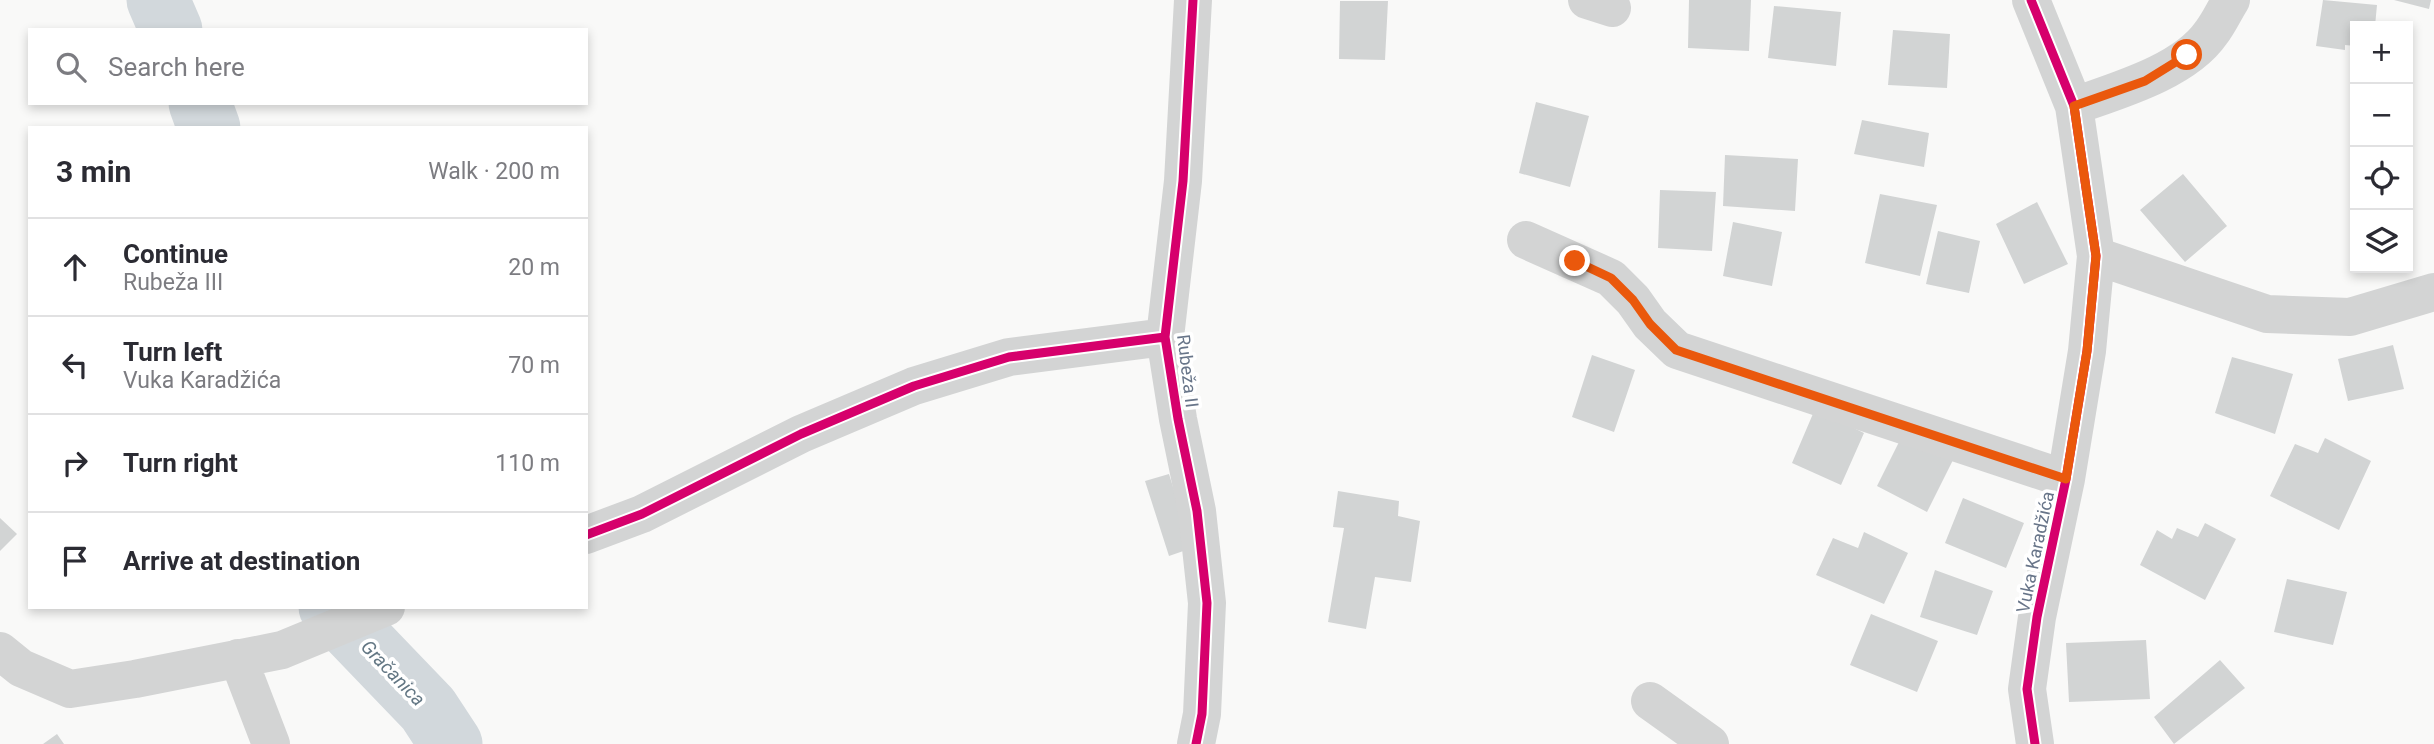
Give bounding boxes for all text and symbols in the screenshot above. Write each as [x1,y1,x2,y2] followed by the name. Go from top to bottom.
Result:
[2350,21,2413,273] map controls
[2350,21,2413,84] button: +
[28,28,588,105] search box
[2171,39,2202,70] route start
[52,48,90,86] icon: search
[108,52,245,82] text: Search here
[2350,84,2413,147] button: −
[2350,147,2413,210] button: locate
[56,154,131,189] text: 3 min
[428,158,560,185] text: Walk · 200 m
[2350,210,2413,273] button: layers
[123,239,228,269] text: Continue
[1559,245,1590,276] route end
[56,248,94,286] icon: ahead
[508,254,560,281] text: 20 m
[123,269,223,296] text: Rubeža III
[1173,333,1203,409] street label: Rubeža II
[123,337,222,367] text: Turn left
[56,346,94,384] icon: left
[508,352,560,379] text: 70 m
[123,367,281,394] text: Vuka Karadžića
[56,444,94,482] icon: right
[123,448,238,478] text: Turn right
[495,450,560,477] text: 110 m
[2012,489,2058,615] street label: Vuka Karadžića
[56,542,94,580] icon: arrive
[123,546,360,576] text: Arrive at destination
[356,635,430,711] water label: Gračanica

